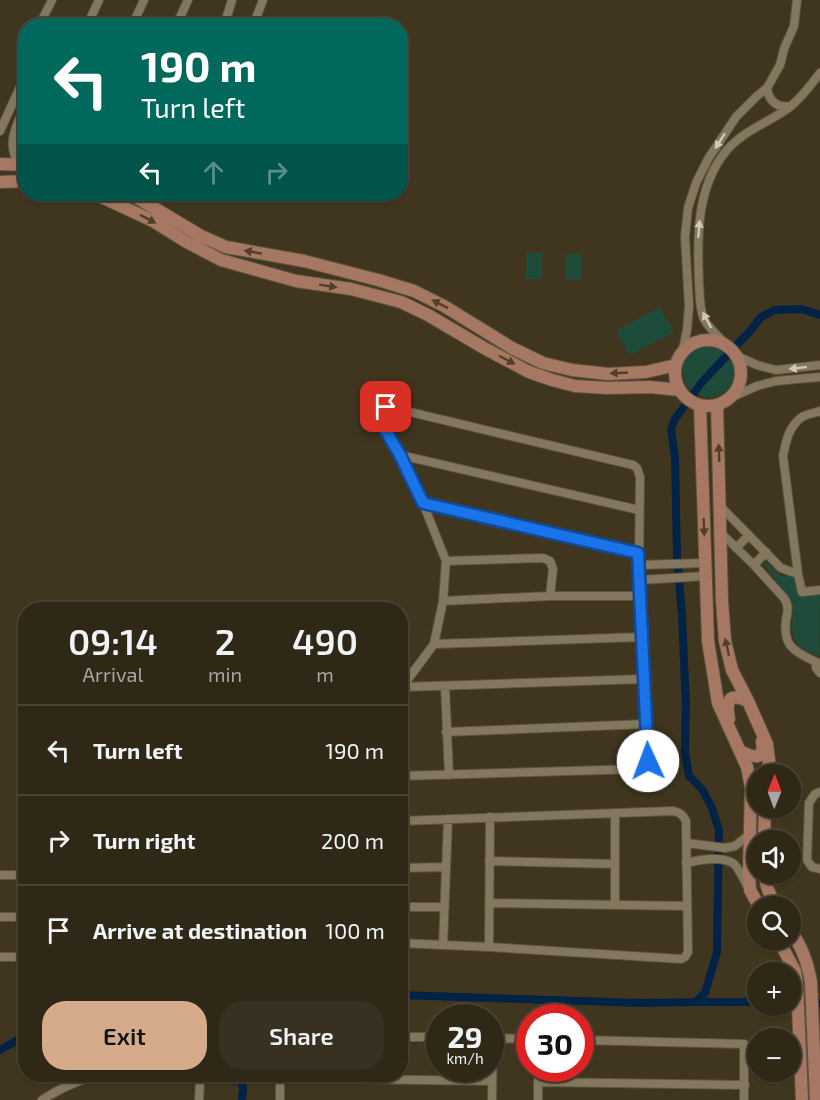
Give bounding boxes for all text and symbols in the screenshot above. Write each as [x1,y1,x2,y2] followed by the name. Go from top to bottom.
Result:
[141,40,257,90] text: 190 m
[42,42,120,120] icon: left
[141,91,245,123] text: Turn left
[714,133,726,149] one-way arrow
[134,156,167,189] icon: left
[197,156,230,189] icon: ahead
[260,156,293,189] icon: right
[139,214,156,223] one-way arrow
[694,220,704,239] one-way arrow
[244,247,263,256] one-way arrow
[319,281,338,290] one-way arrow
[432,299,449,309] one-way arrow
[702,311,712,329] one-way arrow
[498,355,515,365] one-way arrow
[789,363,808,373] one-way arrow
[609,369,628,378] one-way arrow
[360,381,411,432] pin
[369,390,402,423] icon: arrive
[714,443,723,462] one-way arrow
[699,517,708,536] one-way arrow
[68,619,158,662] text: 09:14
[215,619,235,662] text: 2
[292,619,358,662] text: 490
[721,638,731,657] one-way arrow
[83,662,143,686] text: Arrival
[208,662,242,686] text: min
[316,662,334,686] text: m
[616,729,680,793] position arrow
[42,734,75,767] icon: left
[93,737,182,763] text: Turn left
[325,737,384,763] text: 190 m
[747,764,801,818] north arrow
[747,764,801,1082] map controls
[42,824,75,857] icon: right
[93,827,195,853] text: Turn right
[321,827,384,853] text: 200 m
[747,830,801,884] button: sound
[747,896,801,950] button: search
[42,914,75,947] icon: arrive
[93,917,307,943] text: Arrive at destination
[325,917,385,943] text: 100 m
[747,962,801,1016] button: +
[42,1001,207,1070] button: Exit
[219,1001,384,1070] button: Share
[516,1004,594,1082] speed limit sign: 30
[447,1018,483,1054] text: 29
[747,1028,801,1082] button: −
[446,1049,484,1067] text: km/h

